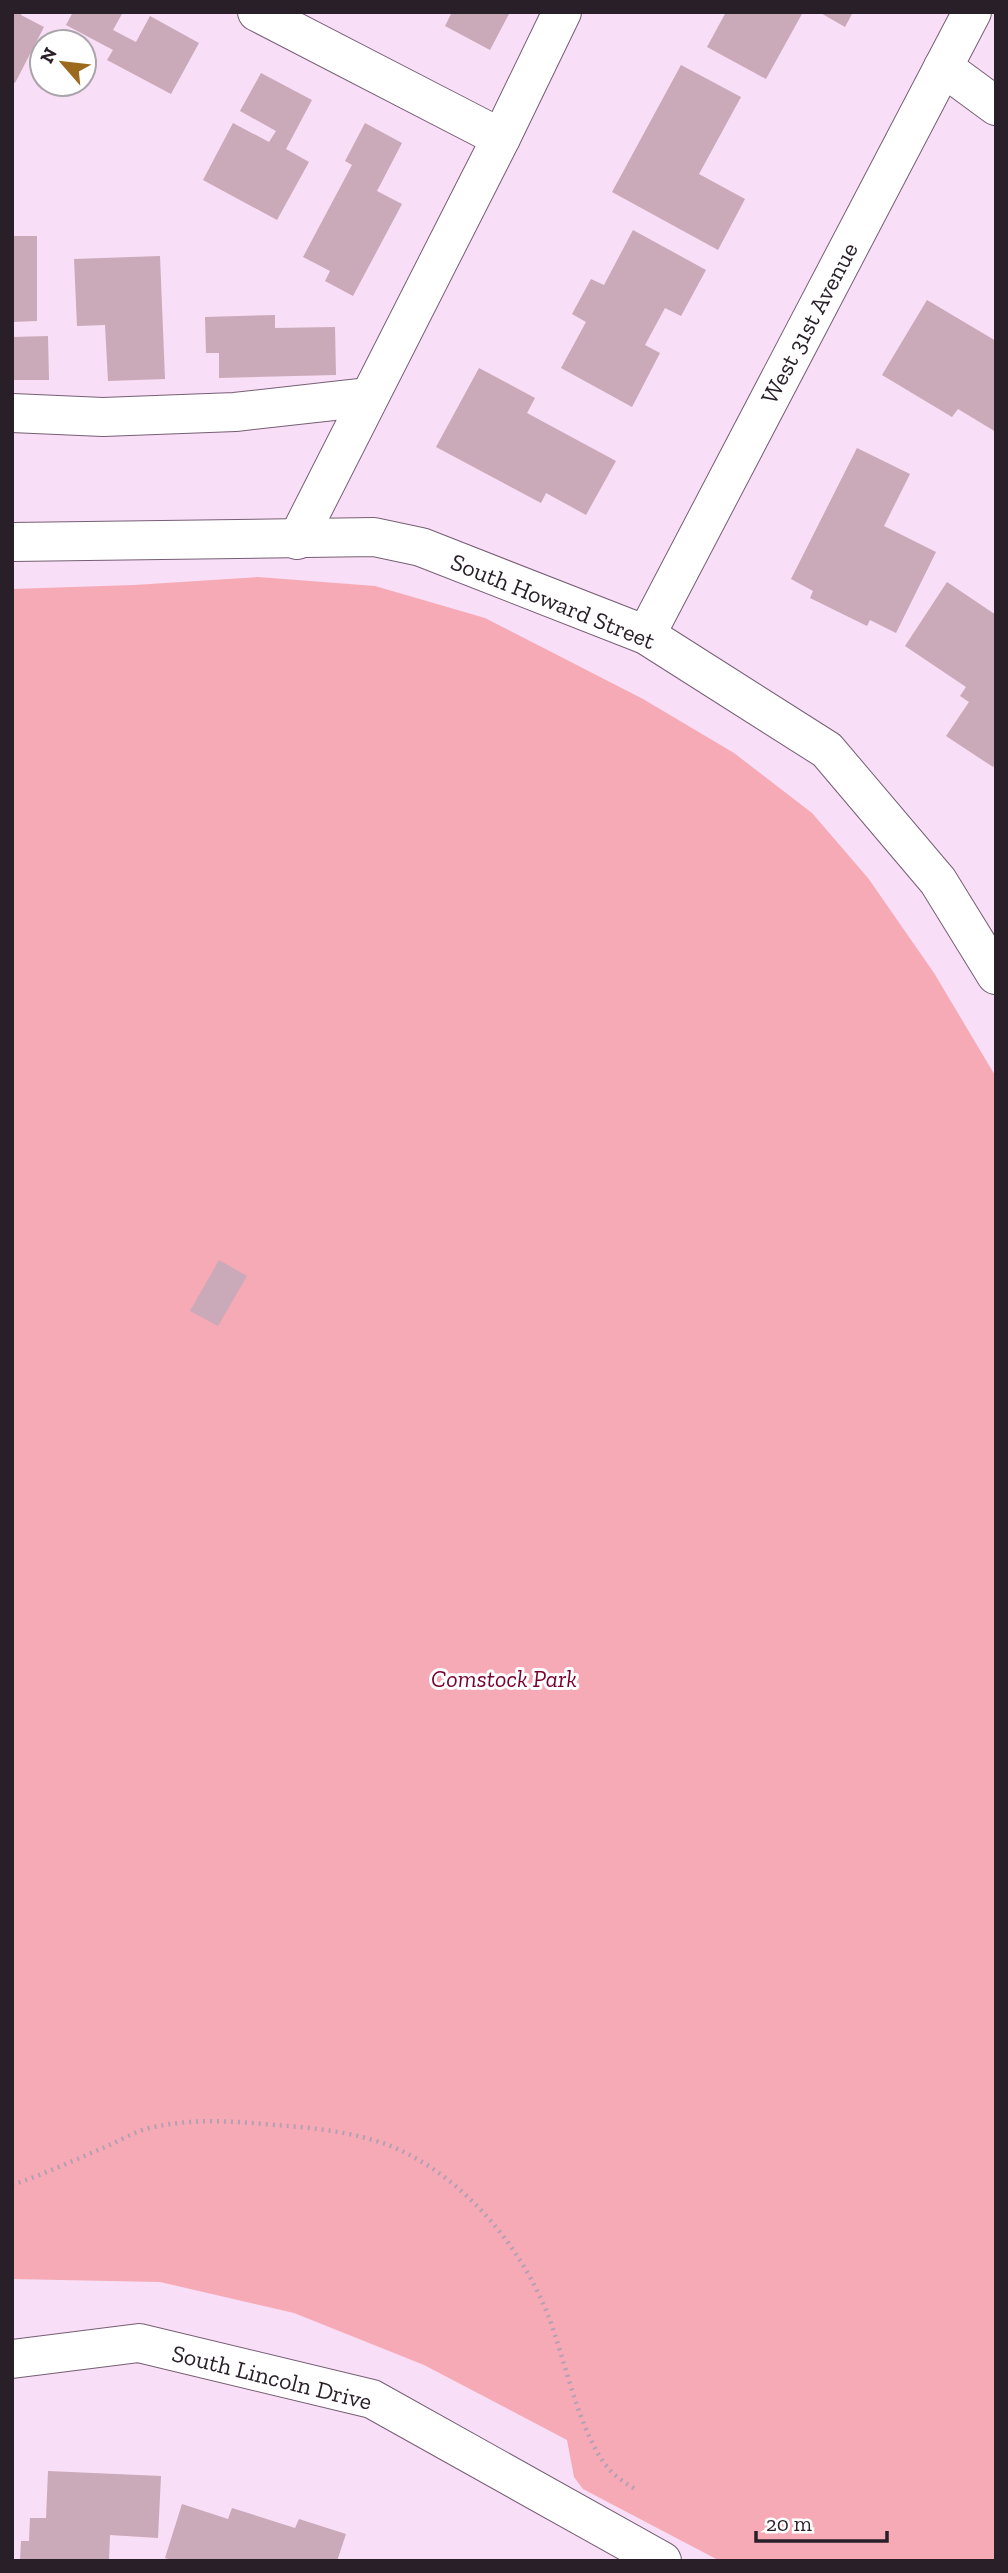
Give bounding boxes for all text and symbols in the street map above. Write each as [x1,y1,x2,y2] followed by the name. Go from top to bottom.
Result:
[28,28,98,98] north arrow
[35,43,62,67] text: N
[754,237,864,409] street label: West 31st Avenue
[447,547,659,655] street label: South Howard Street
[431,1664,577,1693] park label: Comstock Park
[169,2338,375,2416] street label: South Lincoln Drive
[756,2500,887,2544] scale bar
[766,2511,812,2536] text: 20 m

